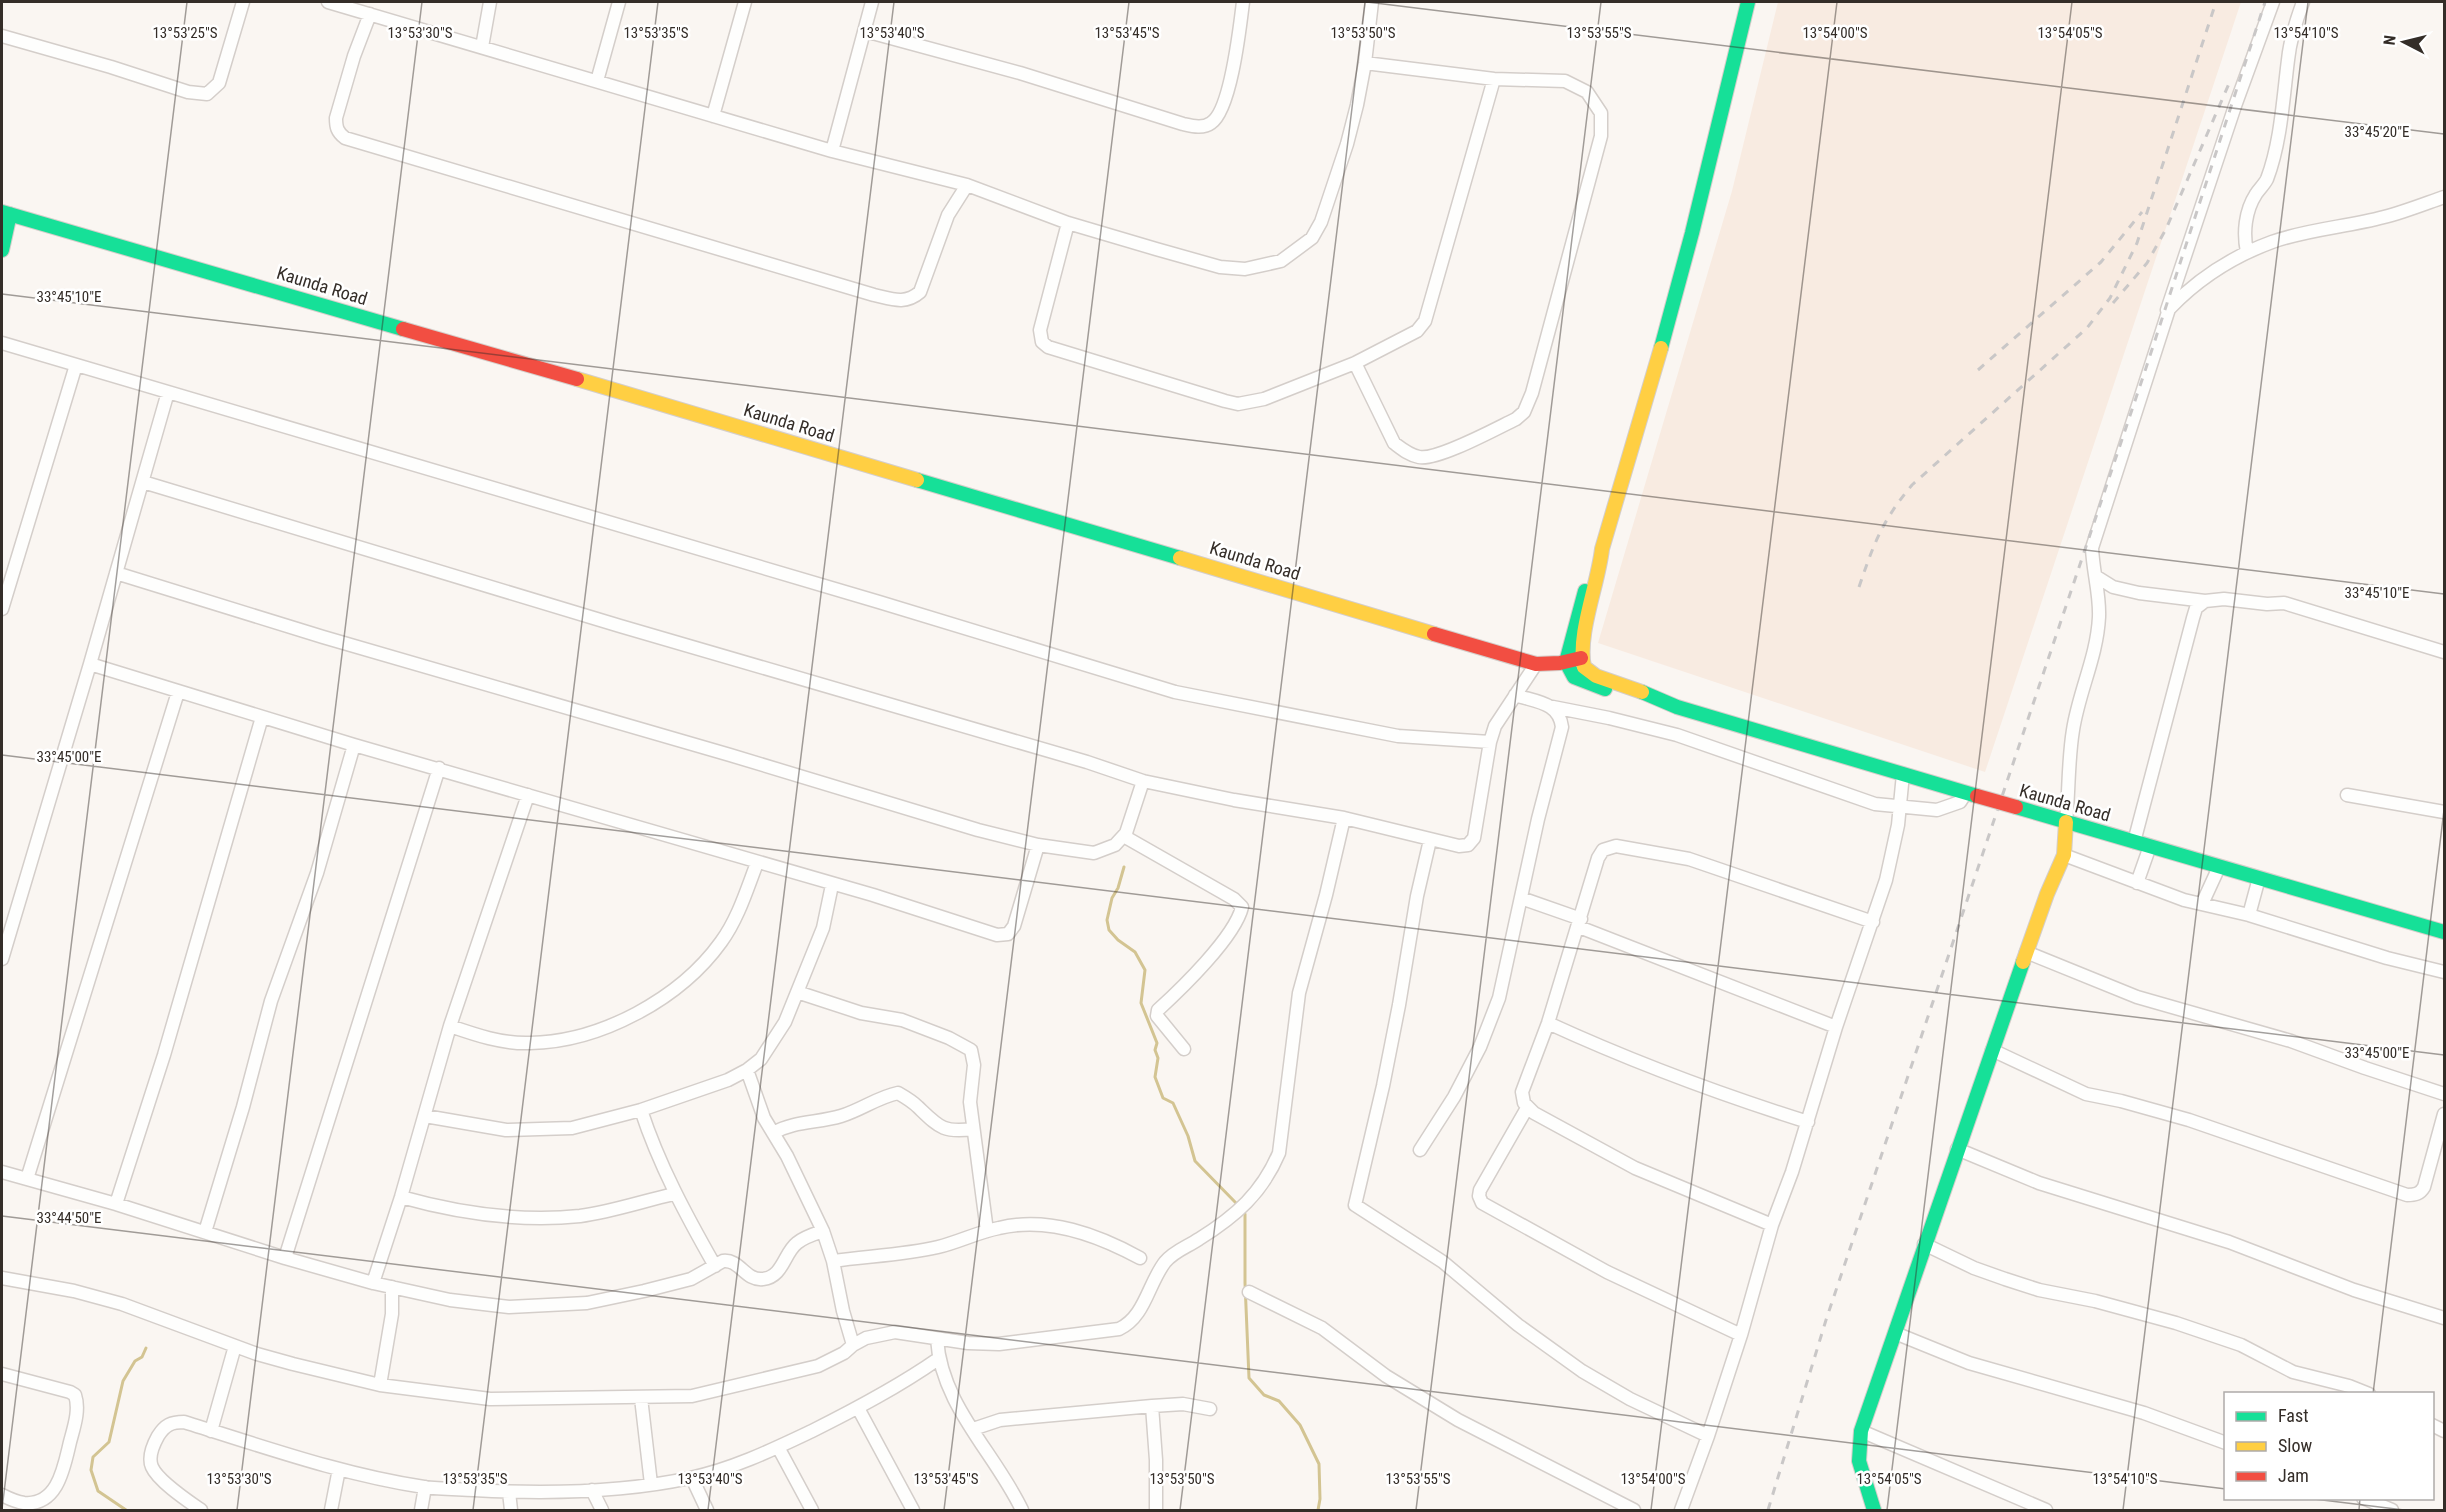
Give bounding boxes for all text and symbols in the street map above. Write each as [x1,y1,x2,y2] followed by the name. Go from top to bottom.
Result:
[2374,12,2434,72] north arrow
[152,24,218,42] text: 13°53'25"S
[387,24,453,42] text: 13°53'30"S
[623,24,689,42] text: 13°53'35"S
[859,24,925,42] text: 13°53'40"S
[1094,24,1160,42] text: 13°53'45"S
[1330,24,1396,42] text: 13°53'50"S
[1566,24,1632,42] text: 13°53'55"S
[1802,24,1868,42] text: 13°54'00"S
[2037,24,2103,42] text: 13°54'05"S
[2273,24,2339,42] text: 13°54'10"S
[2380,34,2400,46] text: N
[2345,123,2409,141] text: 33°45'20"E
[274,262,370,309] street label: Kaunda Road
[37,288,101,306] text: 33°45'10"E
[741,399,837,446] street label: Kaunda Road
[1207,537,1303,584] street label: Kaunda Road
[2345,584,2409,602] text: 33°45'10"E
[37,748,101,766] text: 33°45'00"E
[2017,780,2113,826] street label: Kaunda Road
[2345,1044,2409,1062] text: 33°45'00"E
[37,1209,101,1227] text: 33°44'50"E
[2224,1392,2434,1500] legend
[2278,1405,2309,1426] text: Fast
[2278,1435,2313,1456] text: Slow
[2278,1465,2309,1486] text: Jam
[206,1470,272,1488] text: 13°53'30"S
[442,1470,508,1488] text: 13°53'35"S
[677,1470,743,1488] text: 13°53'40"S
[913,1470,979,1488] text: 13°53'45"S
[1149,1470,1215,1488] text: 13°53'50"S
[1385,1470,1451,1488] text: 13°53'55"S
[1620,1470,1686,1488] text: 13°54'00"S
[1856,1470,1922,1488] text: 13°54'05"S
[2092,1470,2158,1488] text: 13°54'10"S

